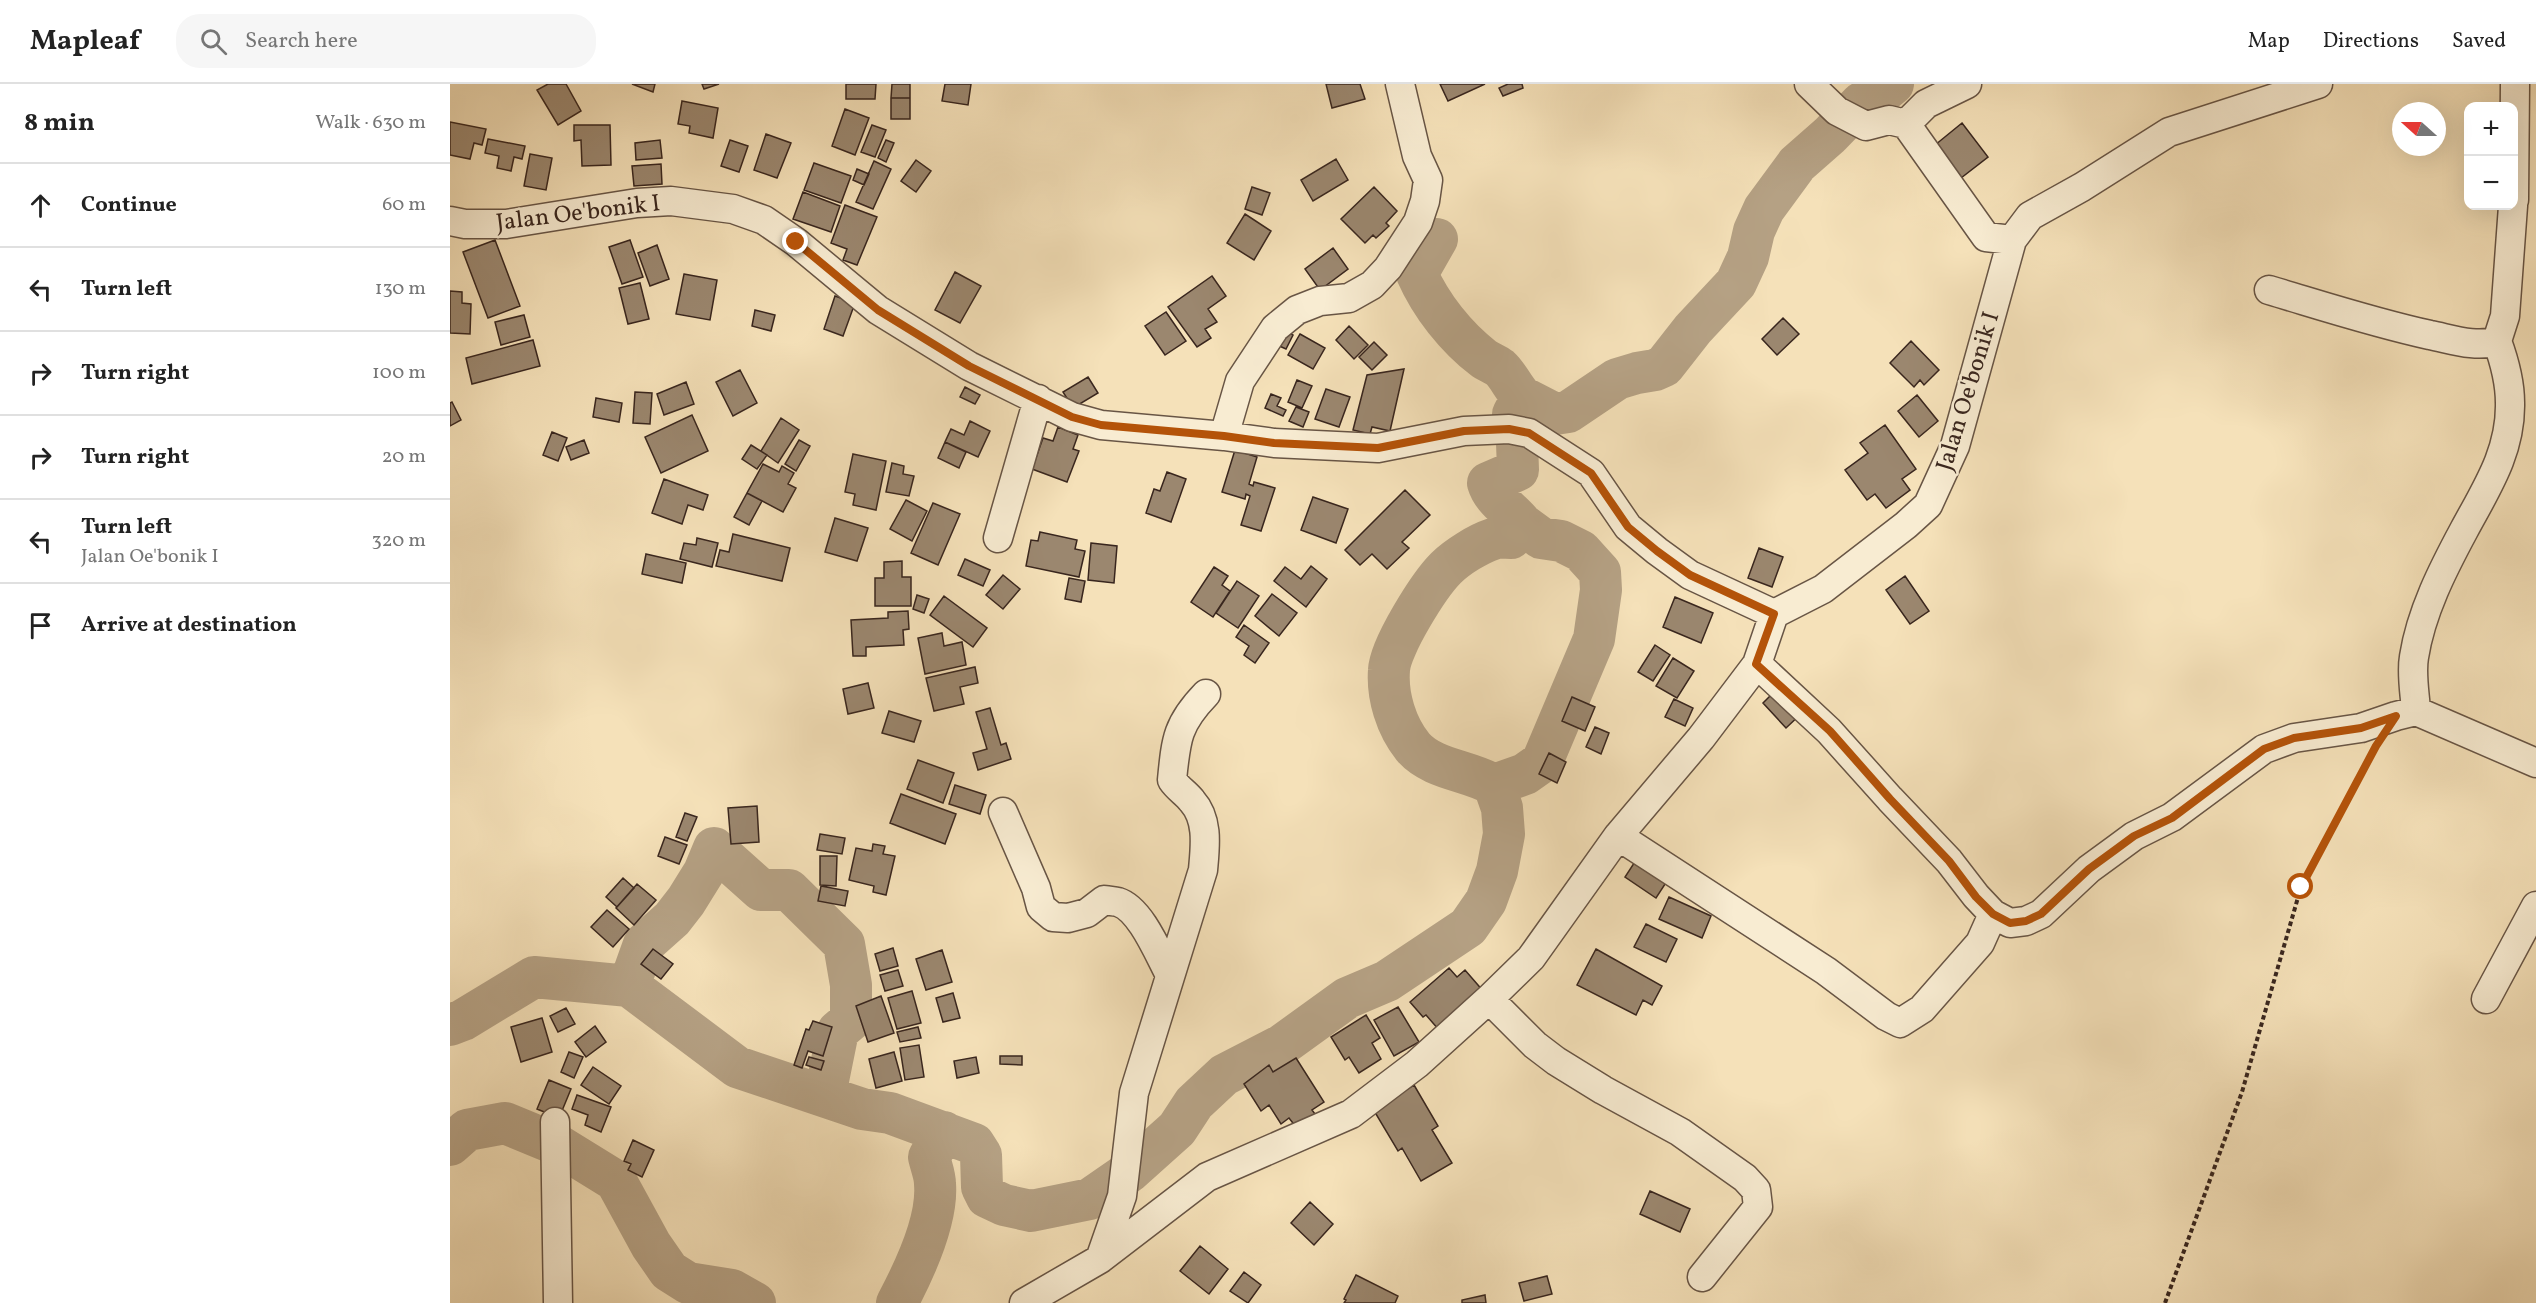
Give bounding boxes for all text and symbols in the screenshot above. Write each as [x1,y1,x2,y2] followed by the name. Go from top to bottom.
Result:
[176,14,596,68] search box
[30,22,140,61] text: Mapleaf
[197,25,230,58] icon: search
[245,26,358,57] text: Search here
[2248,27,2290,56] text: Map
[2323,27,2419,56] text: Directions
[2452,27,2506,56] text: Saved
[2392,102,2446,156] north arrow
[2464,102,2518,210] map controls
[2464,102,2518,156] button: +
[24,105,95,141] text: 8 min
[315,109,426,137] text: Walk · 630 m
[2464,156,2518,210] button: −
[494,187,662,241] street label: Jalan Oe'bonik I
[24,189,57,222] icon: ahead
[81,190,177,221] text: Continue
[382,191,426,219] text: 60 m
[782,228,808,254] route end
[24,273,57,306] icon: left
[81,274,172,305] text: Turn left
[375,275,426,303] text: 130 m
[1929,308,2009,476] street label: Jalan Oe'bonik I
[24,357,57,390] icon: right
[81,358,189,389] text: Turn right
[372,359,426,387] text: 100 m
[24,441,57,474] icon: right
[81,442,189,473] text: Turn right
[382,443,426,471] text: 20 m
[81,512,172,543] text: Turn left
[24,525,57,558] icon: left
[371,527,426,555] text: 320 m
[81,543,219,571] text: Jalan Oe'bonik I
[24,609,57,642] icon: arrive
[81,610,297,641] text: Arrive at destination
[2287,873,2313,899] route start

